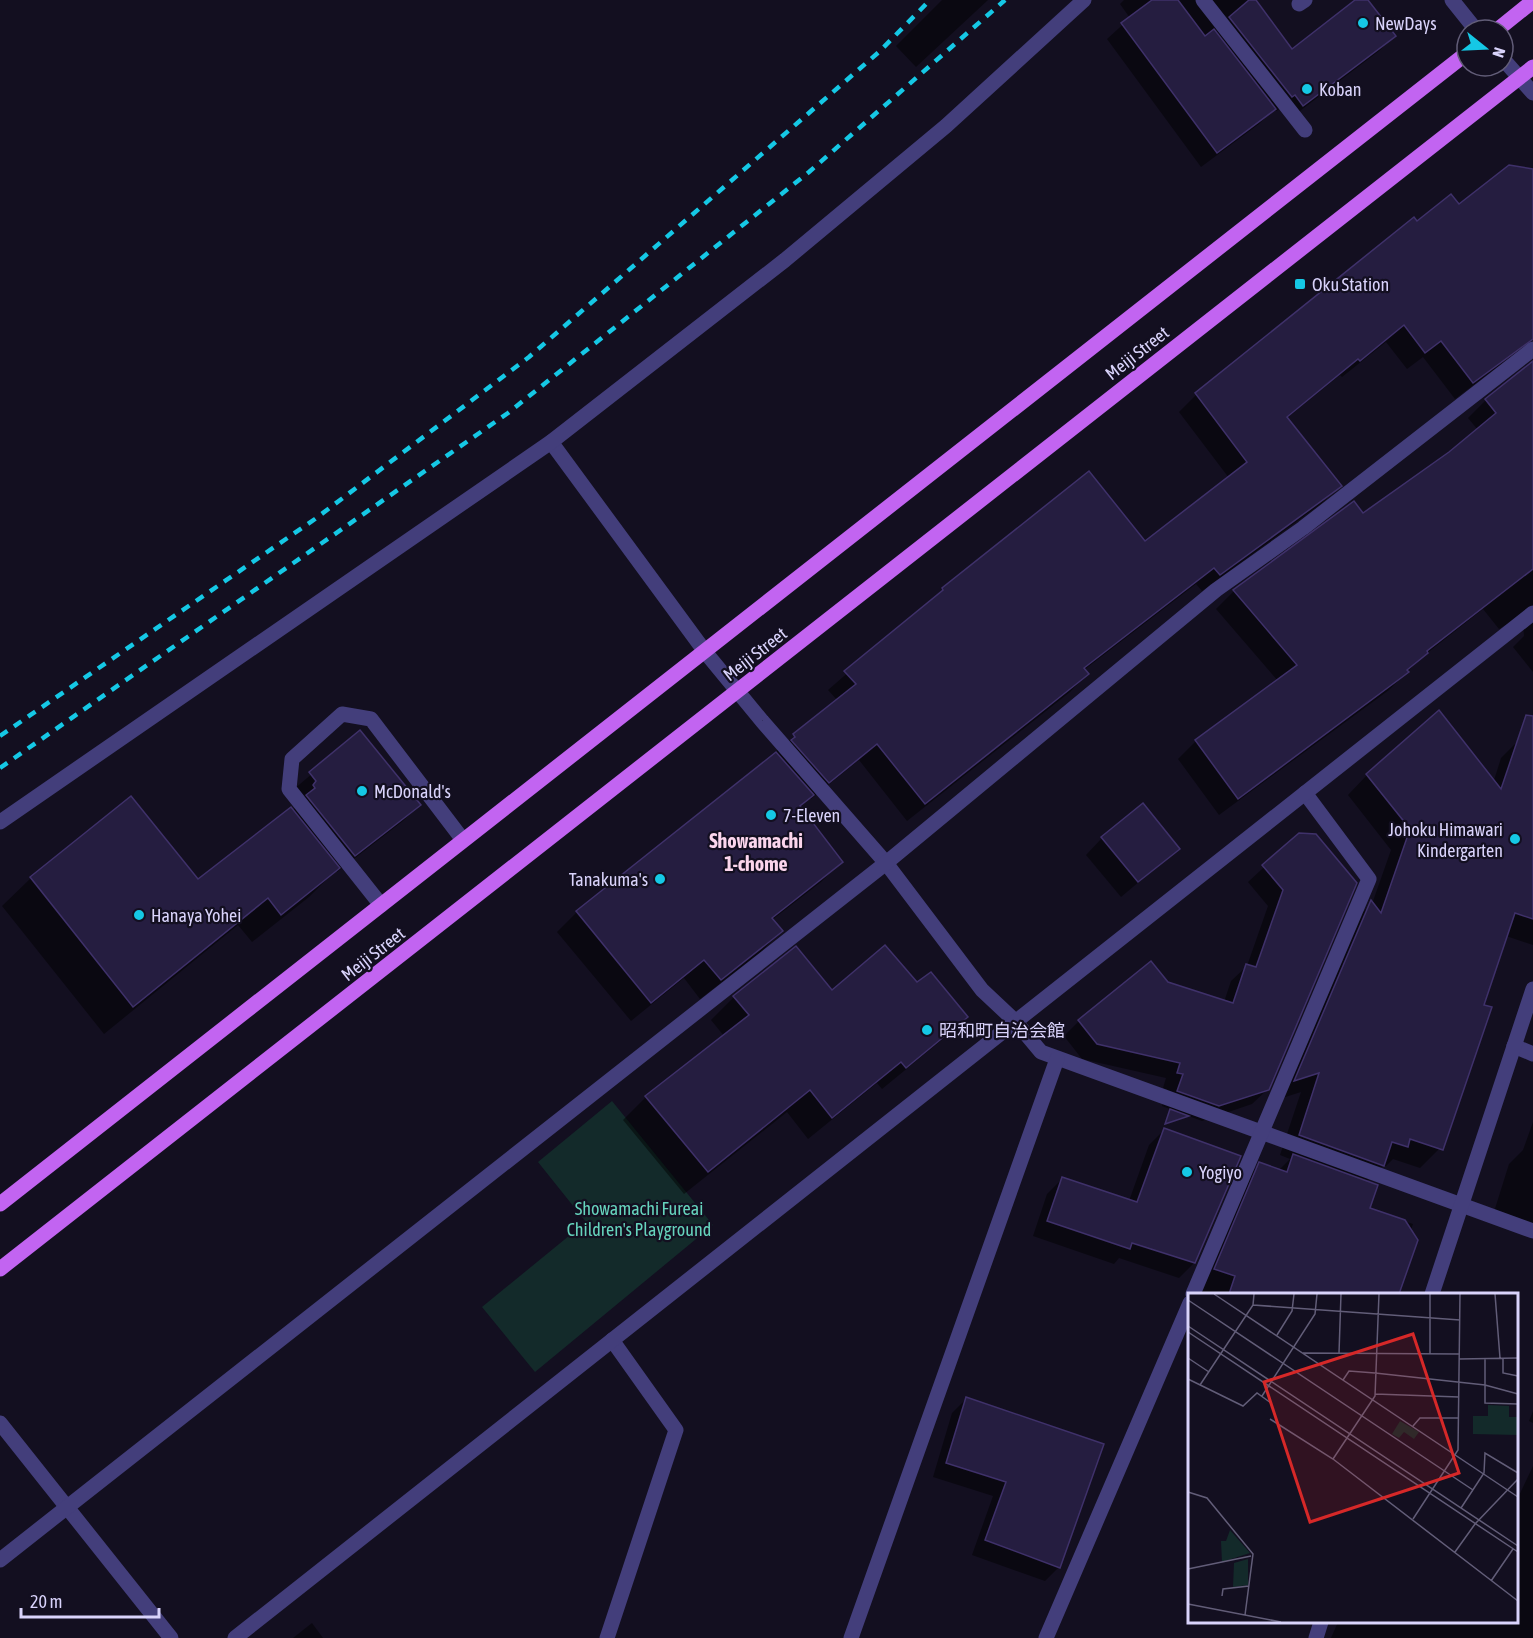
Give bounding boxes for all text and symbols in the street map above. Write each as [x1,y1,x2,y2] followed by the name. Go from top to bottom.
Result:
[1375,13,1437,34] place label: NewDays
[1356,16,1370,30] marker: NewDays
[1455,18,1515,78] north arrow
[1489,45,1509,60] text: N
[1319,79,1362,100] place label: Koban
[1300,82,1314,96] marker: Koban
[1312,274,1389,295] place label: Oku Station
[1293,277,1307,291] marker: Oku Station
[1101,322,1173,384] street label: Meiji Street
[719,623,791,685] street label: Meiji Street
[374,781,451,802] place label: McDonald's
[355,784,369,798] marker: McDonald's
[783,805,840,826] place label: 7-Eleven
[764,808,778,822] marker: 7-Eleven
[1388,819,1503,861] place label: Johoku Himawari Kindergarten
[709,829,803,875] district label: Showamachi 1-chome
[1508,832,1522,846] marker: Johoku Himawari Kindergarten
[569,869,648,890] place label: Tanakuma's
[653,872,667,886] marker: Tanakuma's
[151,905,241,926] place label: Hanaya Yohei
[132,908,146,922] marker: Hanaya Yohei
[337,923,409,985] street label: Meiji Street
[939,1020,1065,1041] place label: 昭和町自治会館
[920,1023,934,1037] marker: 昭和町自治会館
[1199,1162,1242,1183] place label: Yogiyo
[1180,1165,1194,1179] marker: Yogiyo
[567,1198,711,1240] park label: Showamachi Fureai Children's Playground
[1188,1293,1518,1623] inset map
[21,1581,159,1619] scale bar
[30,1591,62,1612] text: 20 m

